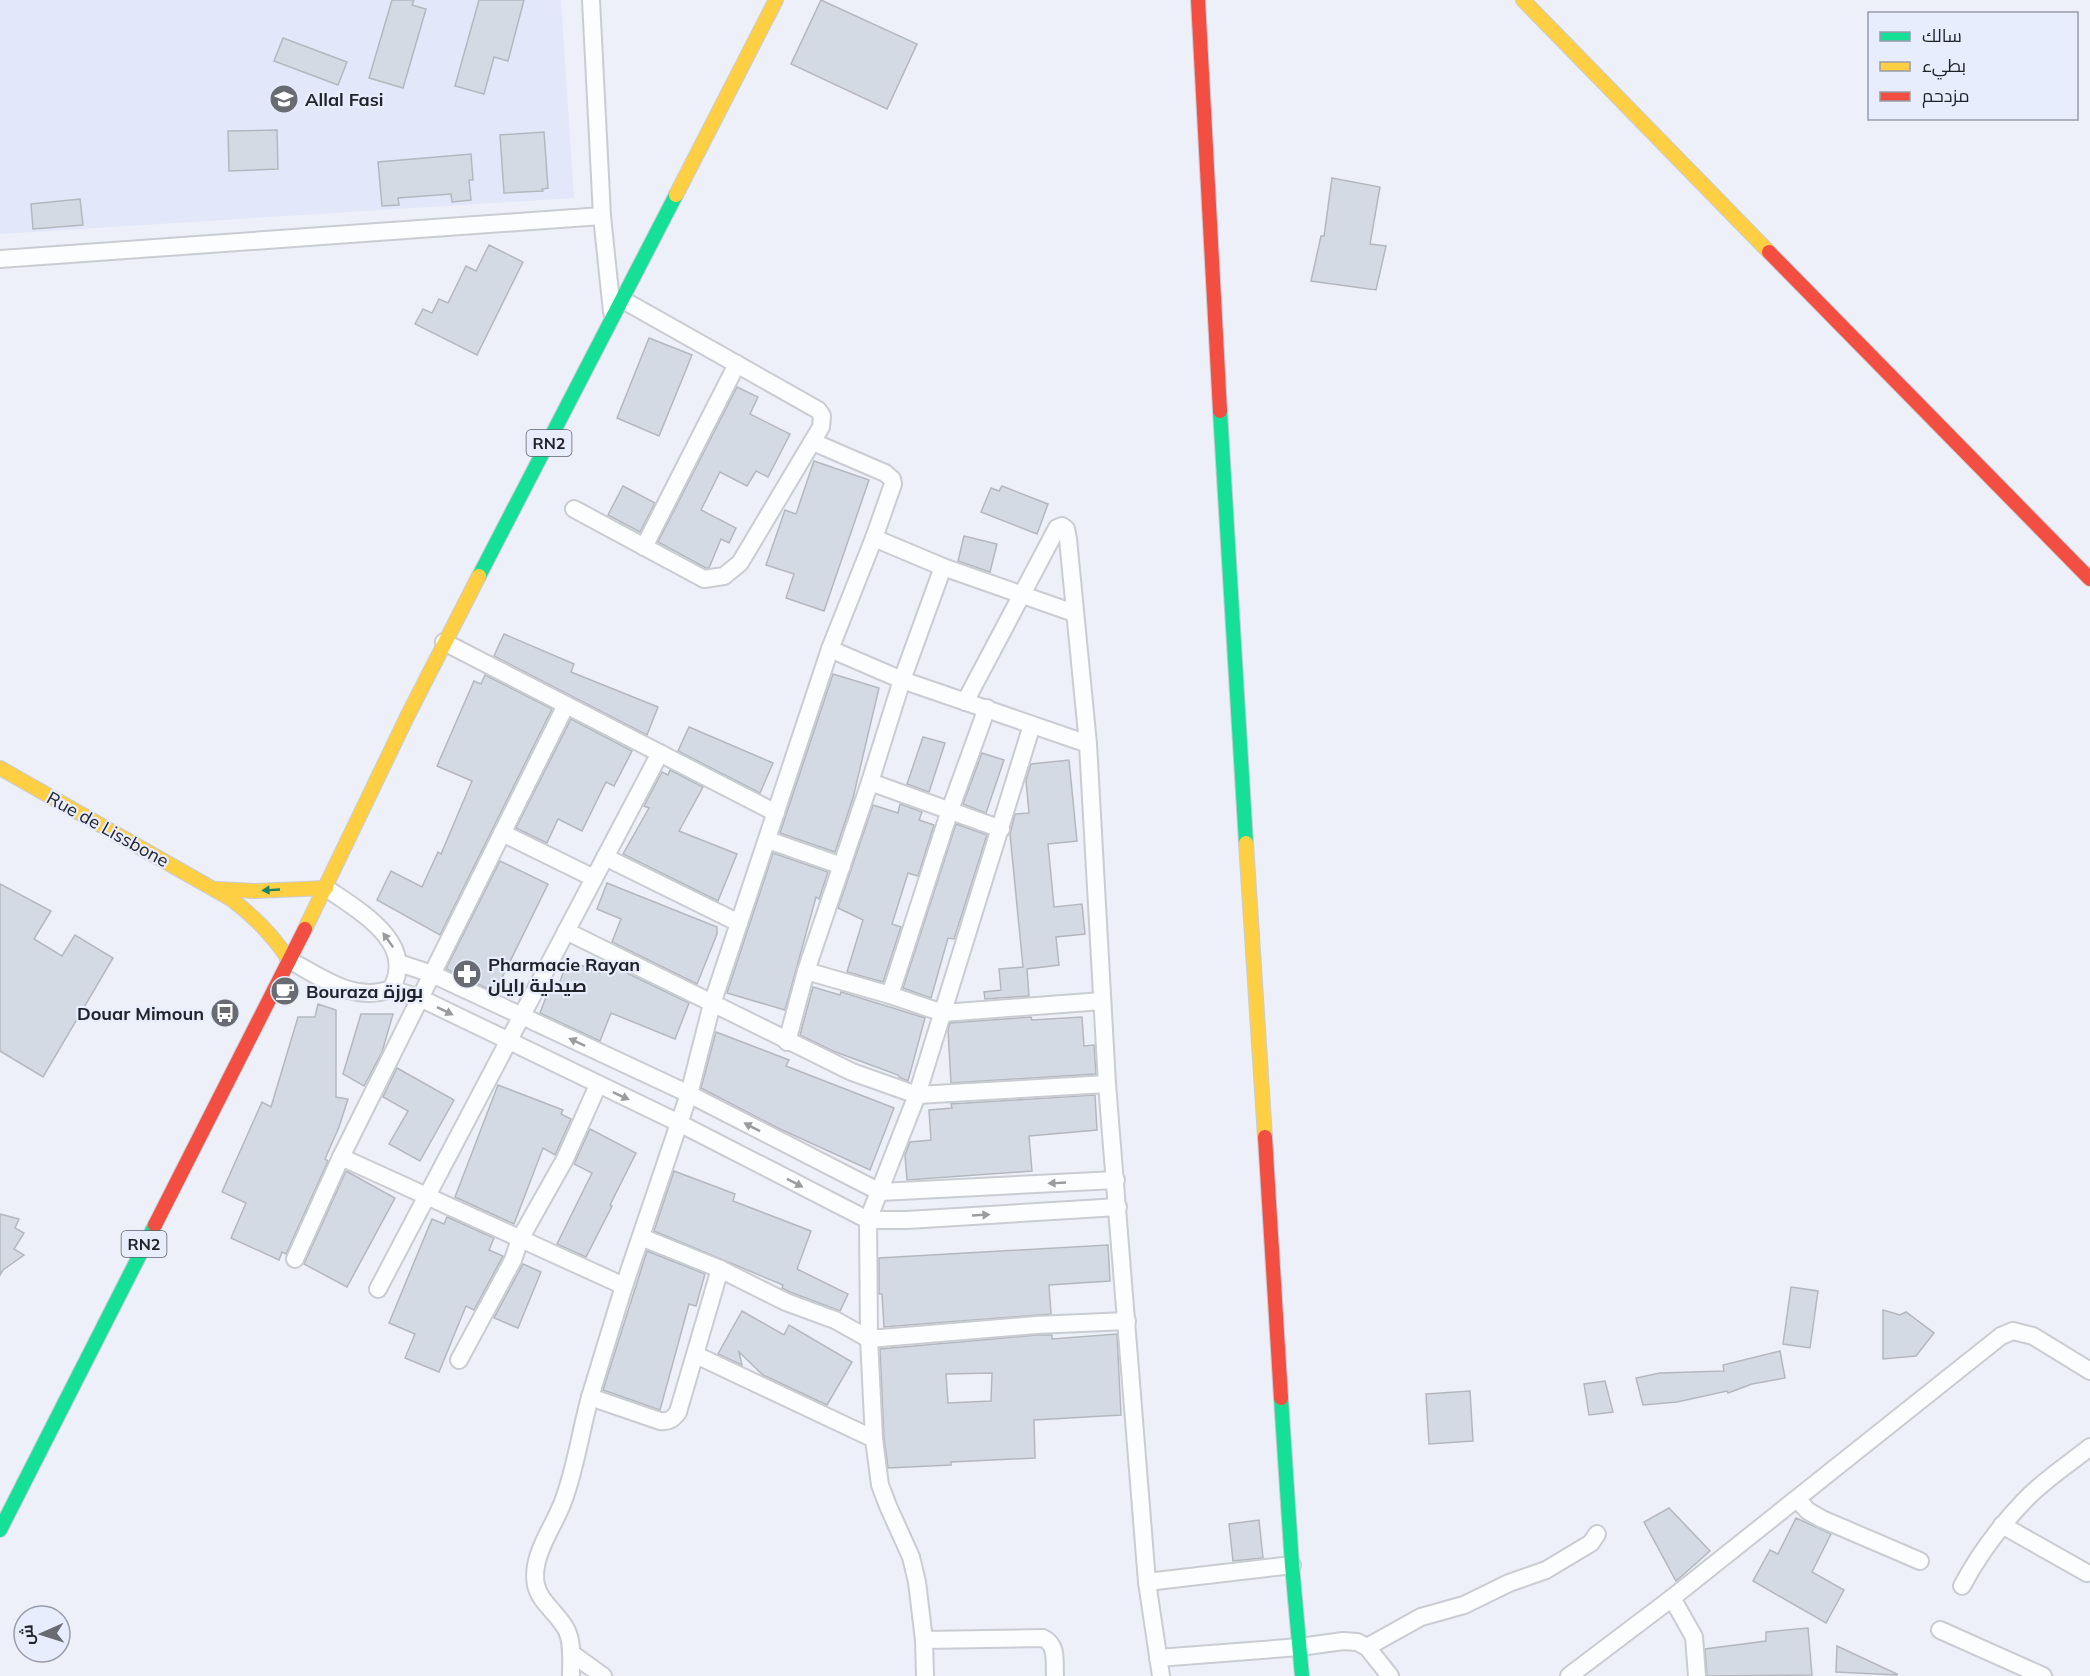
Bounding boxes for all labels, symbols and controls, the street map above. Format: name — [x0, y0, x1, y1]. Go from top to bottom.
legend — [1868, 12, 2078, 120]
text: سالك — [1922, 24, 1962, 47]
text: بطيء — [1922, 54, 1966, 80]
school or university icon: Allal Fasi — [268, 83, 300, 115]
text: مزدحم — [1922, 84, 1970, 108]
place label: Allal Fasi — [305, 88, 384, 111]
road number: RN2 — [526, 430, 572, 456]
street label: Rue de Lissbone — [43, 786, 173, 872]
one-way arrow — [261, 885, 280, 895]
one-way arrow — [382, 933, 394, 949]
place label: Pharmacie Rayan صيدلية رايان — [488, 953, 640, 997]
pharmacy icon: Pharmacie Rayan صيدلية رايان — [451, 958, 483, 990]
cafe icon: Bouraza بورزة — [269, 975, 301, 1007]
place label: Bouraza بورزة — [306, 980, 423, 1003]
bus stop icon: Douar Mimoun — [209, 997, 241, 1029]
place label: Douar Mimoun — [77, 1002, 204, 1025]
one-way arrow — [437, 1006, 454, 1015]
one-way arrow — [568, 1037, 585, 1046]
one-way arrow — [612, 1091, 629, 1100]
one-way arrow — [744, 1122, 761, 1131]
one-way arrow — [787, 1178, 804, 1188]
one-way arrow — [1048, 1178, 1067, 1187]
one-way arrow — [972, 1211, 991, 1220]
road number: RN2 — [122, 1231, 166, 1257]
north arrow — [12, 1604, 72, 1664]
text: ش — [16, 1624, 38, 1646]

